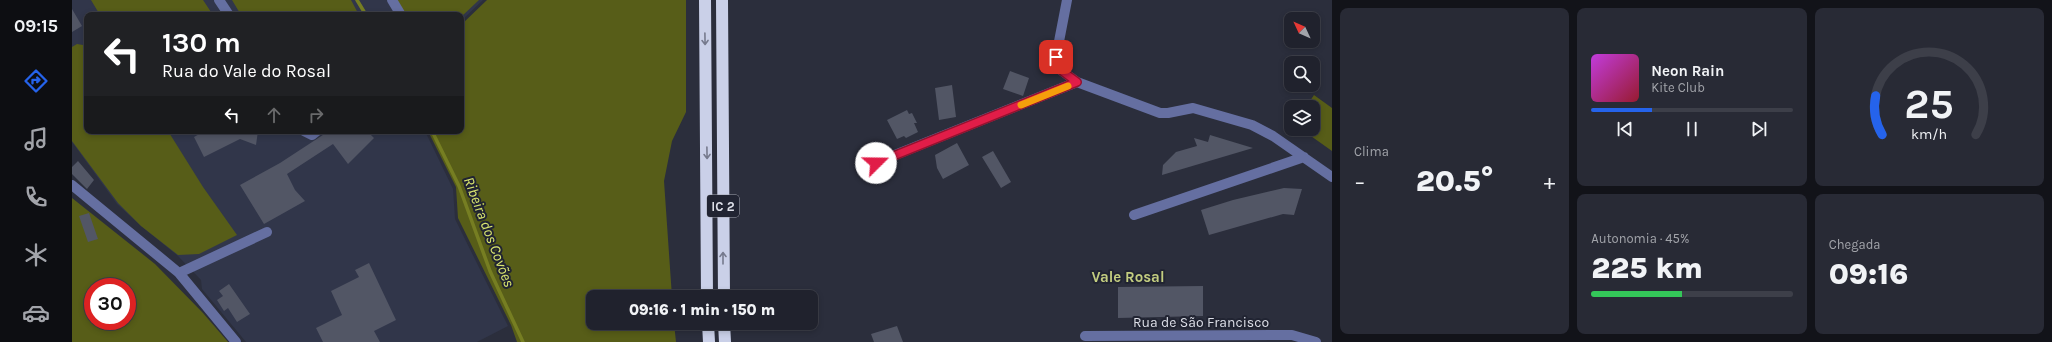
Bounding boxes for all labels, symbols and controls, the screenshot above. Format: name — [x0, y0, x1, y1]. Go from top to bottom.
north arrow — [1284, 12, 1320, 48]
map controls — [1284, 12, 1320, 136]
text: 09:15 — [14, 15, 58, 37]
text: 130 m — [162, 26, 241, 59]
icon: left — [96, 28, 148, 80]
one-way arrow — [701, 32, 709, 45]
pin — [1039, 40, 1073, 74]
icon: arrive — [1045, 46, 1067, 68]
button: search — [1284, 56, 1320, 92]
text: Rua do Vale do Rosal — [162, 60, 331, 82]
text: Neon Rain — [1651, 62, 1724, 80]
icon: directions — [22, 67, 50, 95]
text: Kite Club — [1651, 80, 1705, 95]
text: 25 — [1905, 80, 1954, 128]
button: layers — [1284, 100, 1320, 136]
icon: left — [221, 104, 243, 126]
icon: ahead — [263, 104, 285, 126]
icon: right — [305, 104, 327, 126]
icon: previous — [1614, 118, 1636, 140]
icon: pause — [1681, 118, 1703, 140]
icon: next — [1748, 118, 1770, 140]
icon: music — [22, 125, 50, 153]
text: km/h — [1911, 126, 1947, 143]
position arrow — [855, 142, 897, 184]
text: Clima — [1354, 144, 1389, 159]
one-way arrow — [703, 146, 710, 159]
text: 20.5° — [1416, 163, 1494, 199]
text: − — [1354, 169, 1366, 195]
text: + — [1544, 169, 1555, 195]
water label: Ribeira dos Covões — [460, 174, 518, 290]
icon: phone — [22, 183, 50, 211]
road number: IC 2 — [707, 195, 739, 217]
text: Autonomia · 45% — [1591, 231, 1689, 246]
text: Chegada — [1829, 237, 1881, 252]
icon: climate — [22, 241, 50, 269]
text: 225 km — [1591, 250, 1703, 286]
one-way arrow — [719, 252, 727, 265]
text: 09:16 — [1829, 256, 1908, 292]
district label: Vale Rosal — [1092, 268, 1164, 286]
speed limit sign: 30 — [84, 278, 136, 330]
icon: car — [22, 299, 50, 327]
text: 09:16 · 1 min · 150 m — [629, 301, 775, 319]
street label: Rua de São Francisco — [1133, 314, 1269, 331]

